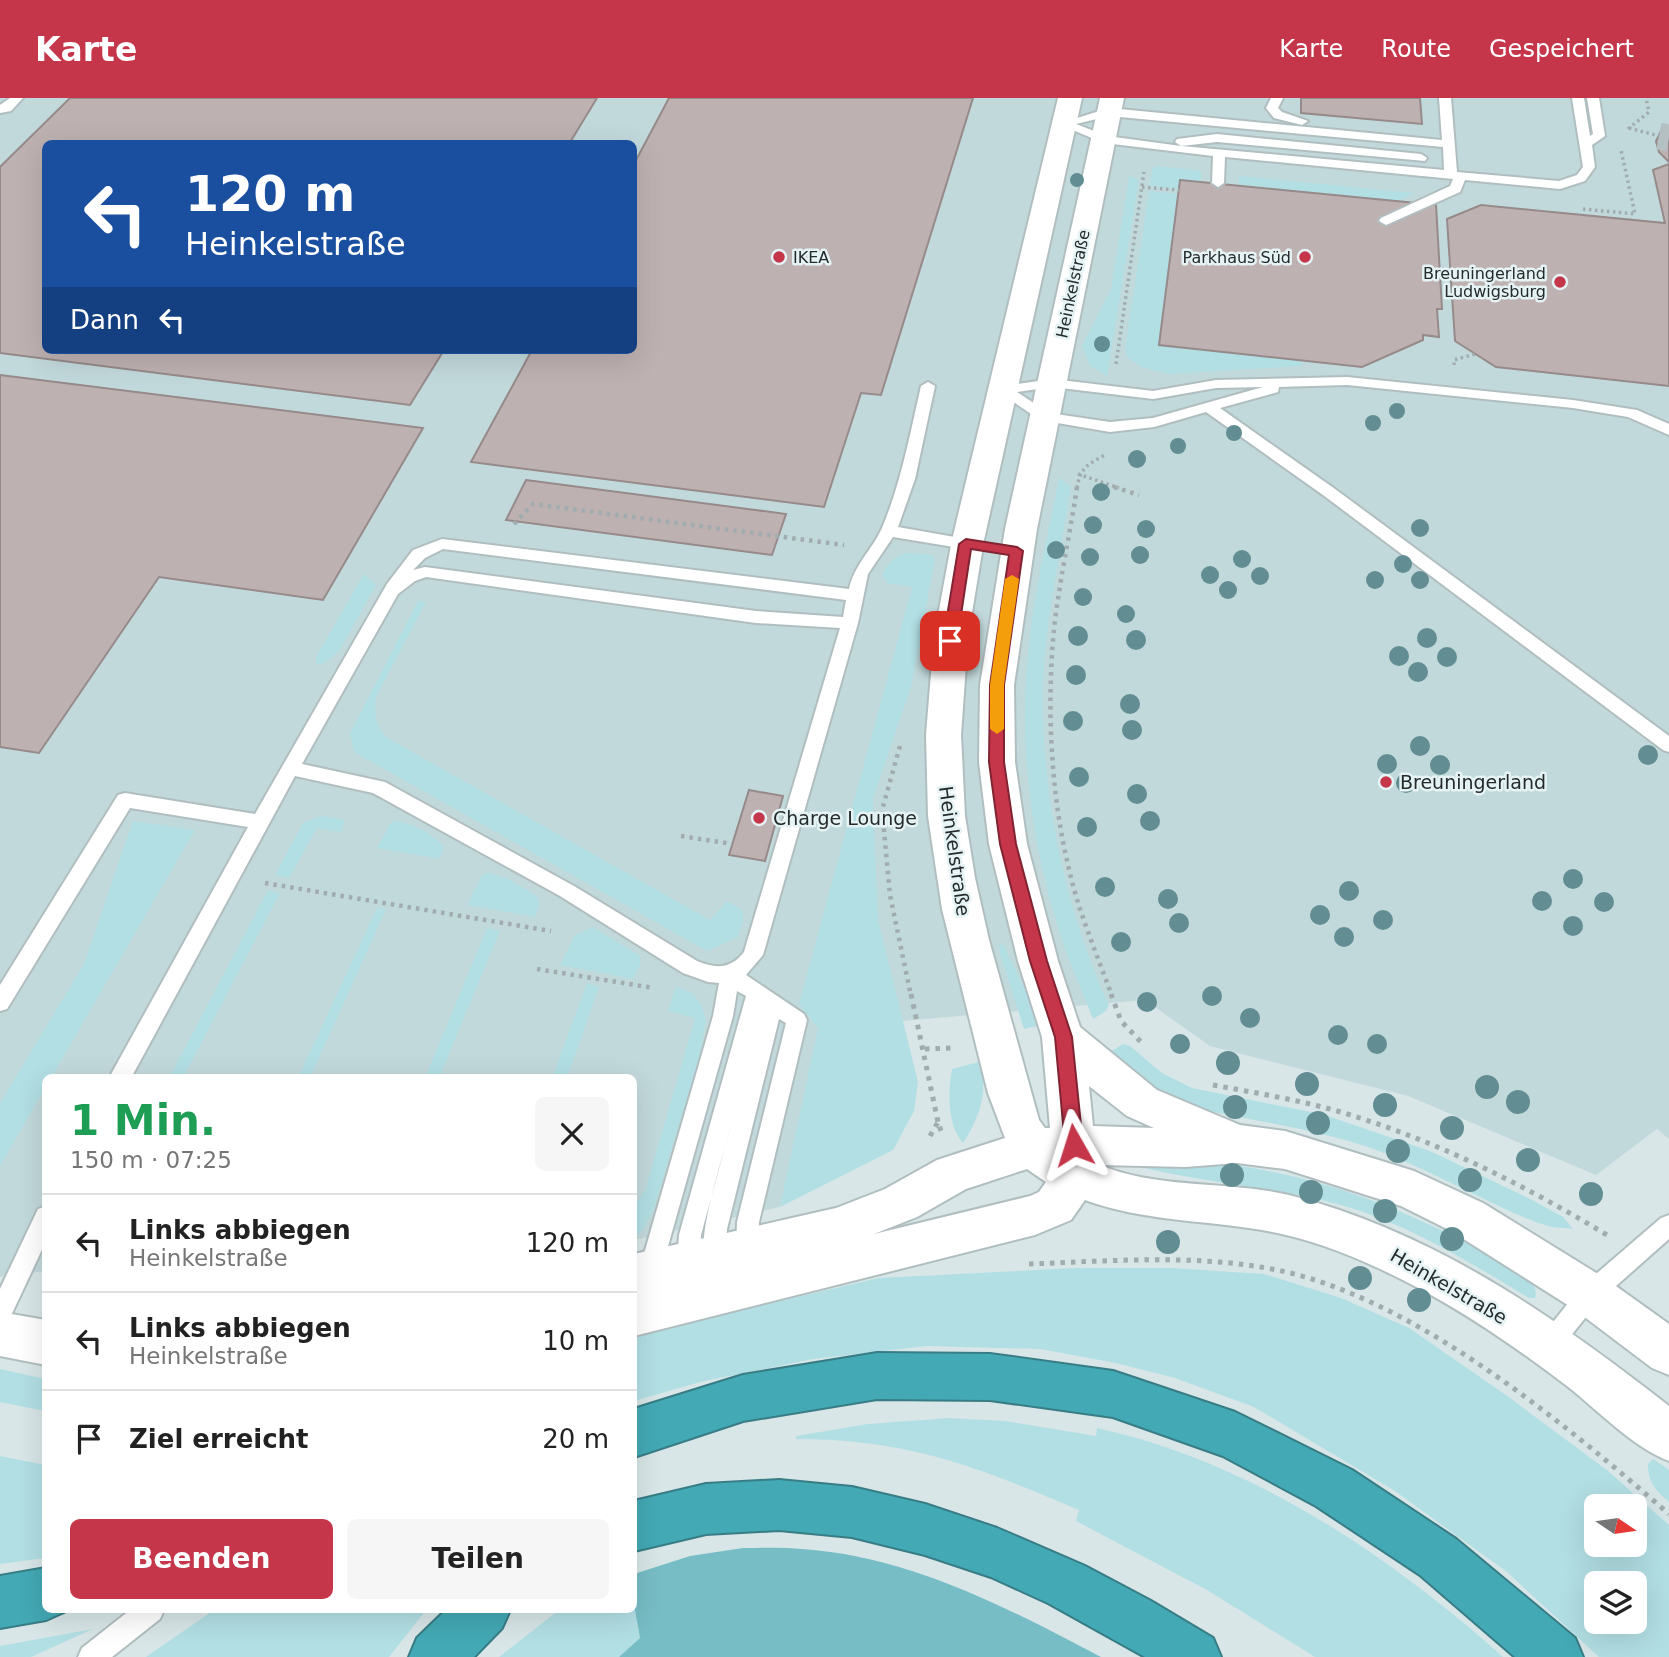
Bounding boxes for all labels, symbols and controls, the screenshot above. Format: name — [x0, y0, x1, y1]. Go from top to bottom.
text: Karte — [35, 30, 137, 69]
text: Karte — [1279, 35, 1343, 63]
text: Route — [1381, 35, 1451, 63]
text: Gespeichert — [1489, 35, 1634, 63]
text: 120 m — [185, 166, 355, 223]
icon: left — [70, 168, 161, 259]
text: Heinkelstraße — [185, 225, 406, 263]
street label: Heinkelstraße — [1052, 228, 1094, 340]
place label: IKEA — [793, 248, 829, 267]
place label: Parkhaus Süd — [1182, 248, 1291, 267]
marker: IKEA — [771, 249, 787, 265]
marker: Parkhaus Süd — [1297, 249, 1313, 265]
place label: Breuningerland Ludwigsburg — [1423, 264, 1546, 301]
marker: Breuningerland Ludwigsburg — [1552, 274, 1568, 290]
icon: left — [153, 301, 191, 339]
text: Dann — [70, 305, 139, 335]
pin — [920, 611, 980, 671]
icon: arrive — [931, 622, 969, 660]
place label: Breuningerland — [1400, 771, 1546, 793]
marker: Breuningerland — [1378, 774, 1394, 790]
street label: Heinkelstraße — [935, 785, 975, 917]
place label: Charge Lounge — [773, 807, 917, 829]
marker: Charge Lounge — [751, 810, 767, 826]
text: 1 Min. — [70, 1096, 216, 1145]
button: close — [535, 1097, 609, 1171]
position arrow — [1037, 1108, 1111, 1182]
text: 150 m · 07:25 — [70, 1147, 232, 1173]
text: Links abbiegen — [129, 1215, 351, 1245]
icon: left — [70, 1224, 108, 1262]
text: 120 m — [526, 1228, 609, 1258]
street label: Heinkelstraße — [1387, 1244, 1511, 1328]
text: Heinkelstraße — [129, 1245, 288, 1271]
text: Links abbiegen — [129, 1313, 351, 1343]
icon: left — [70, 1322, 108, 1360]
text: 10 m — [542, 1326, 609, 1356]
text: Heinkelstraße — [129, 1343, 288, 1369]
icon: arrive — [70, 1420, 108, 1458]
text: Ziel erreicht — [129, 1424, 309, 1454]
text: 20 m — [542, 1424, 609, 1454]
north arrow — [1584, 1494, 1647, 1558]
map controls — [1584, 1494, 1647, 1634]
button: Beenden — [70, 1519, 333, 1599]
button: Teilen — [347, 1519, 609, 1599]
button: layers — [1584, 1571, 1647, 1634]

